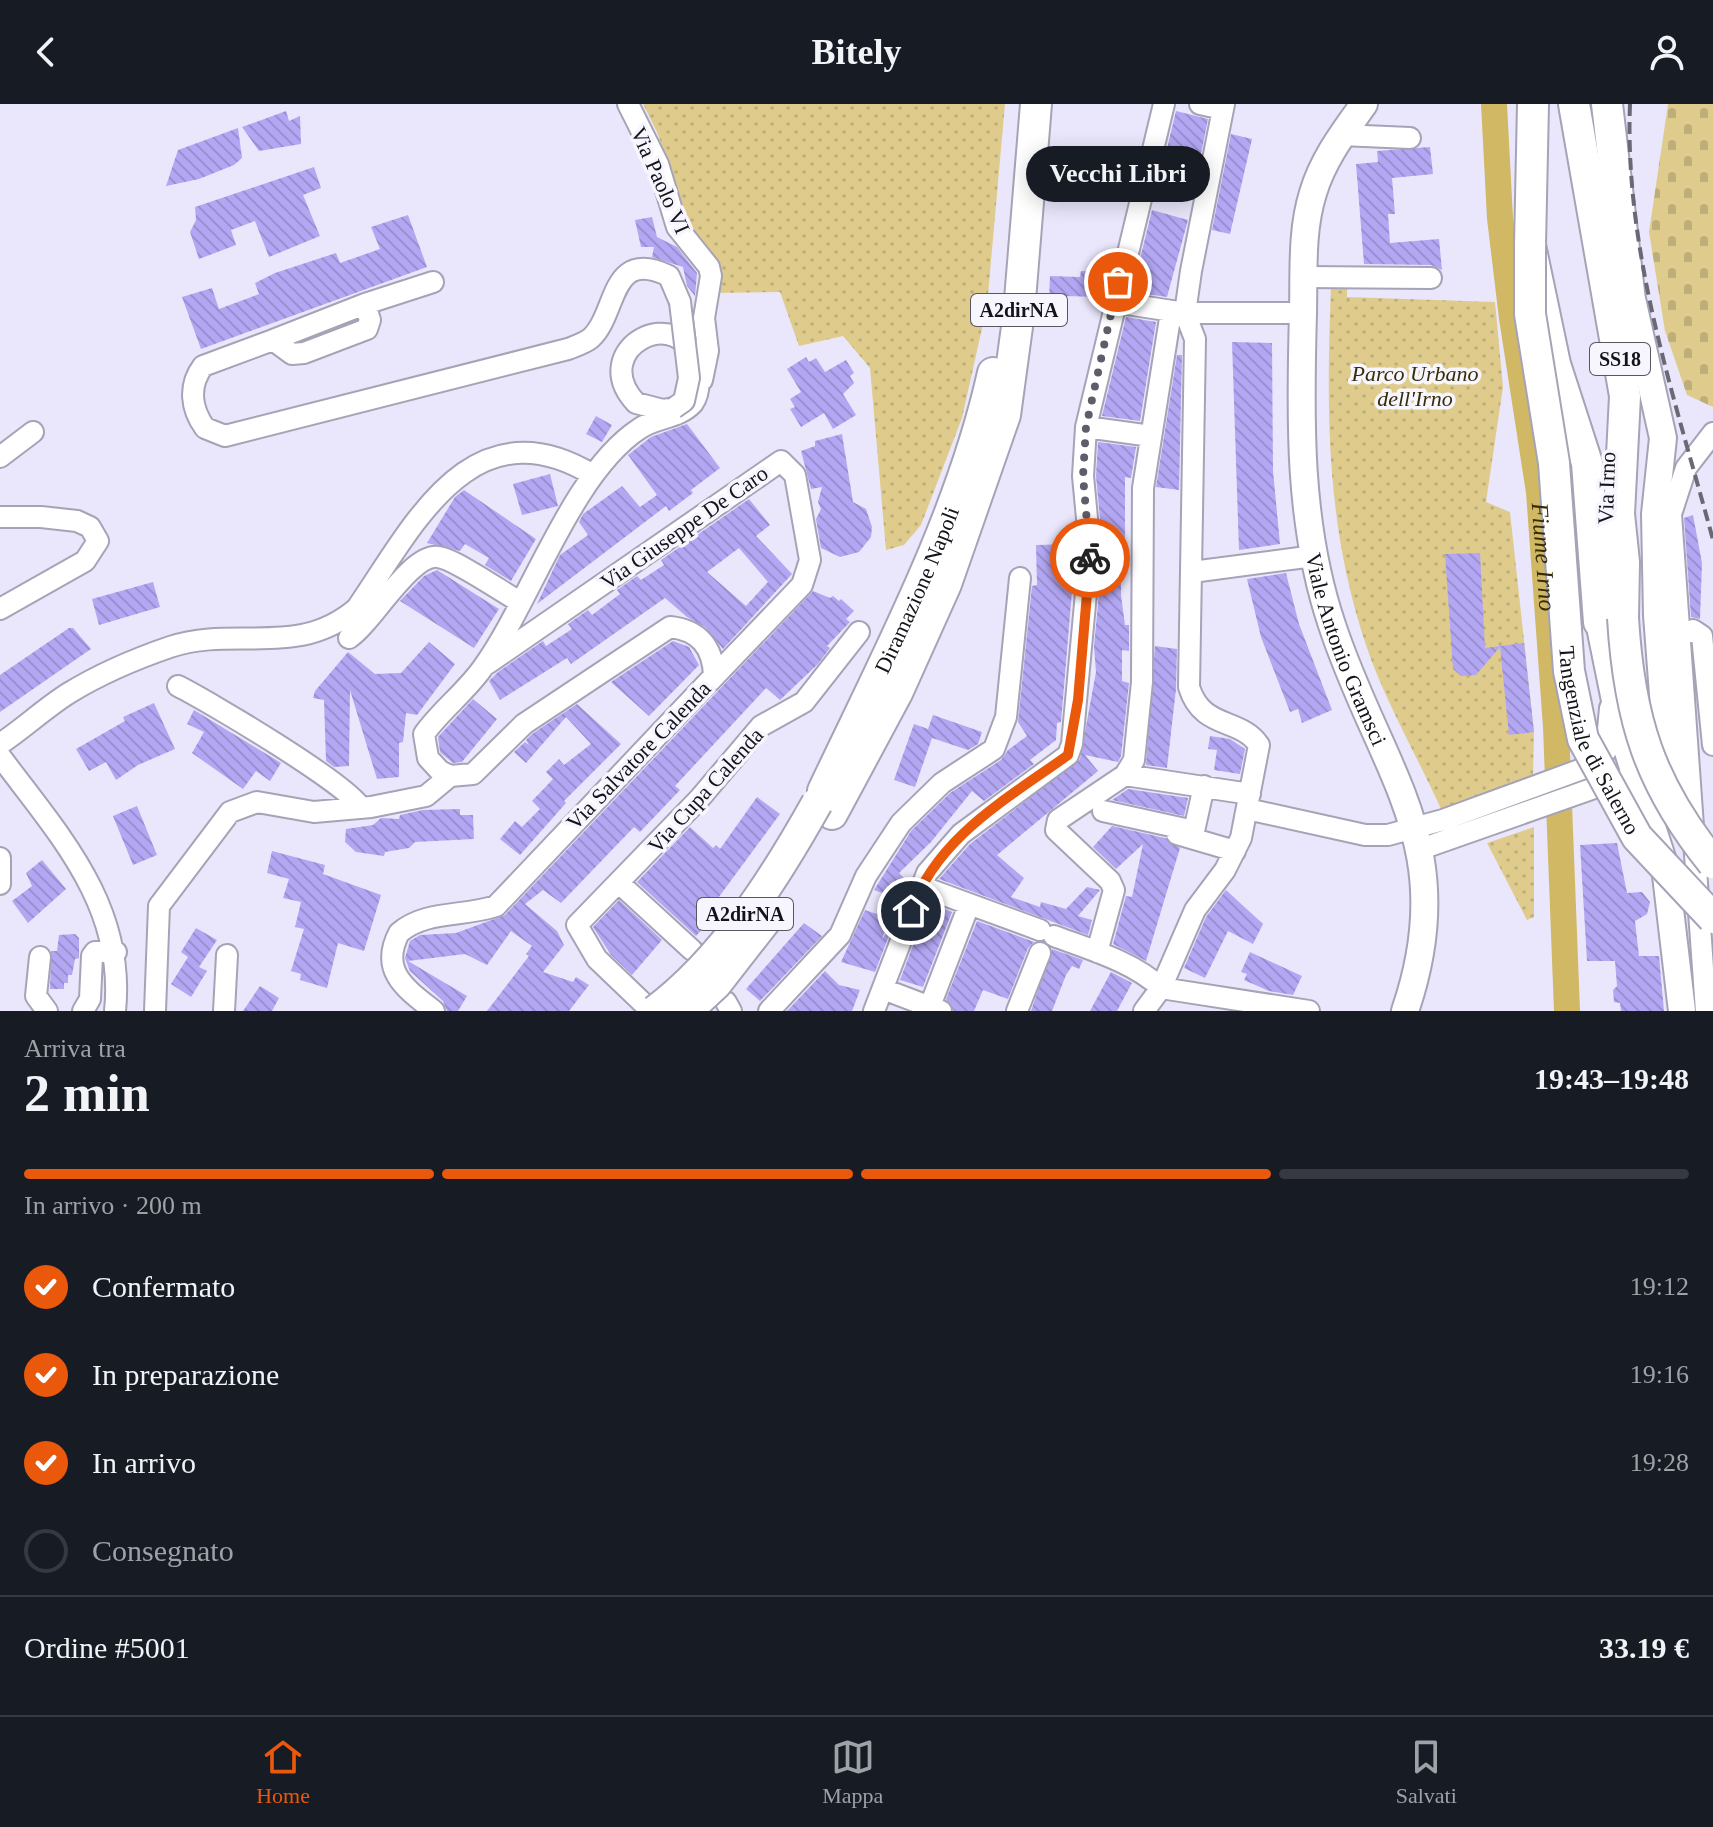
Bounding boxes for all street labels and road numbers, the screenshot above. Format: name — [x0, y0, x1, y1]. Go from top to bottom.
street label: Via Paolo VI — [626, 123, 695, 238]
road number: A2dirNA — [971, 294, 1067, 326]
road number: SS18 — [1590, 343, 1650, 375]
street label: Via Irno — [1593, 451, 1620, 525]
street label: Via Giuseppe De Caro — [596, 460, 773, 595]
street label: Diramazione Napoli — [869, 503, 964, 677]
street label: Viale Antonio Gramsci — [1301, 551, 1392, 749]
street label: Tangenziale di Salerno — [1554, 645, 1645, 839]
street label: Via Salvatore Calenda — [561, 676, 716, 835]
street label: Via Cupa Calenda — [643, 722, 768, 858]
road number: A2dirNA — [697, 898, 793, 930]

